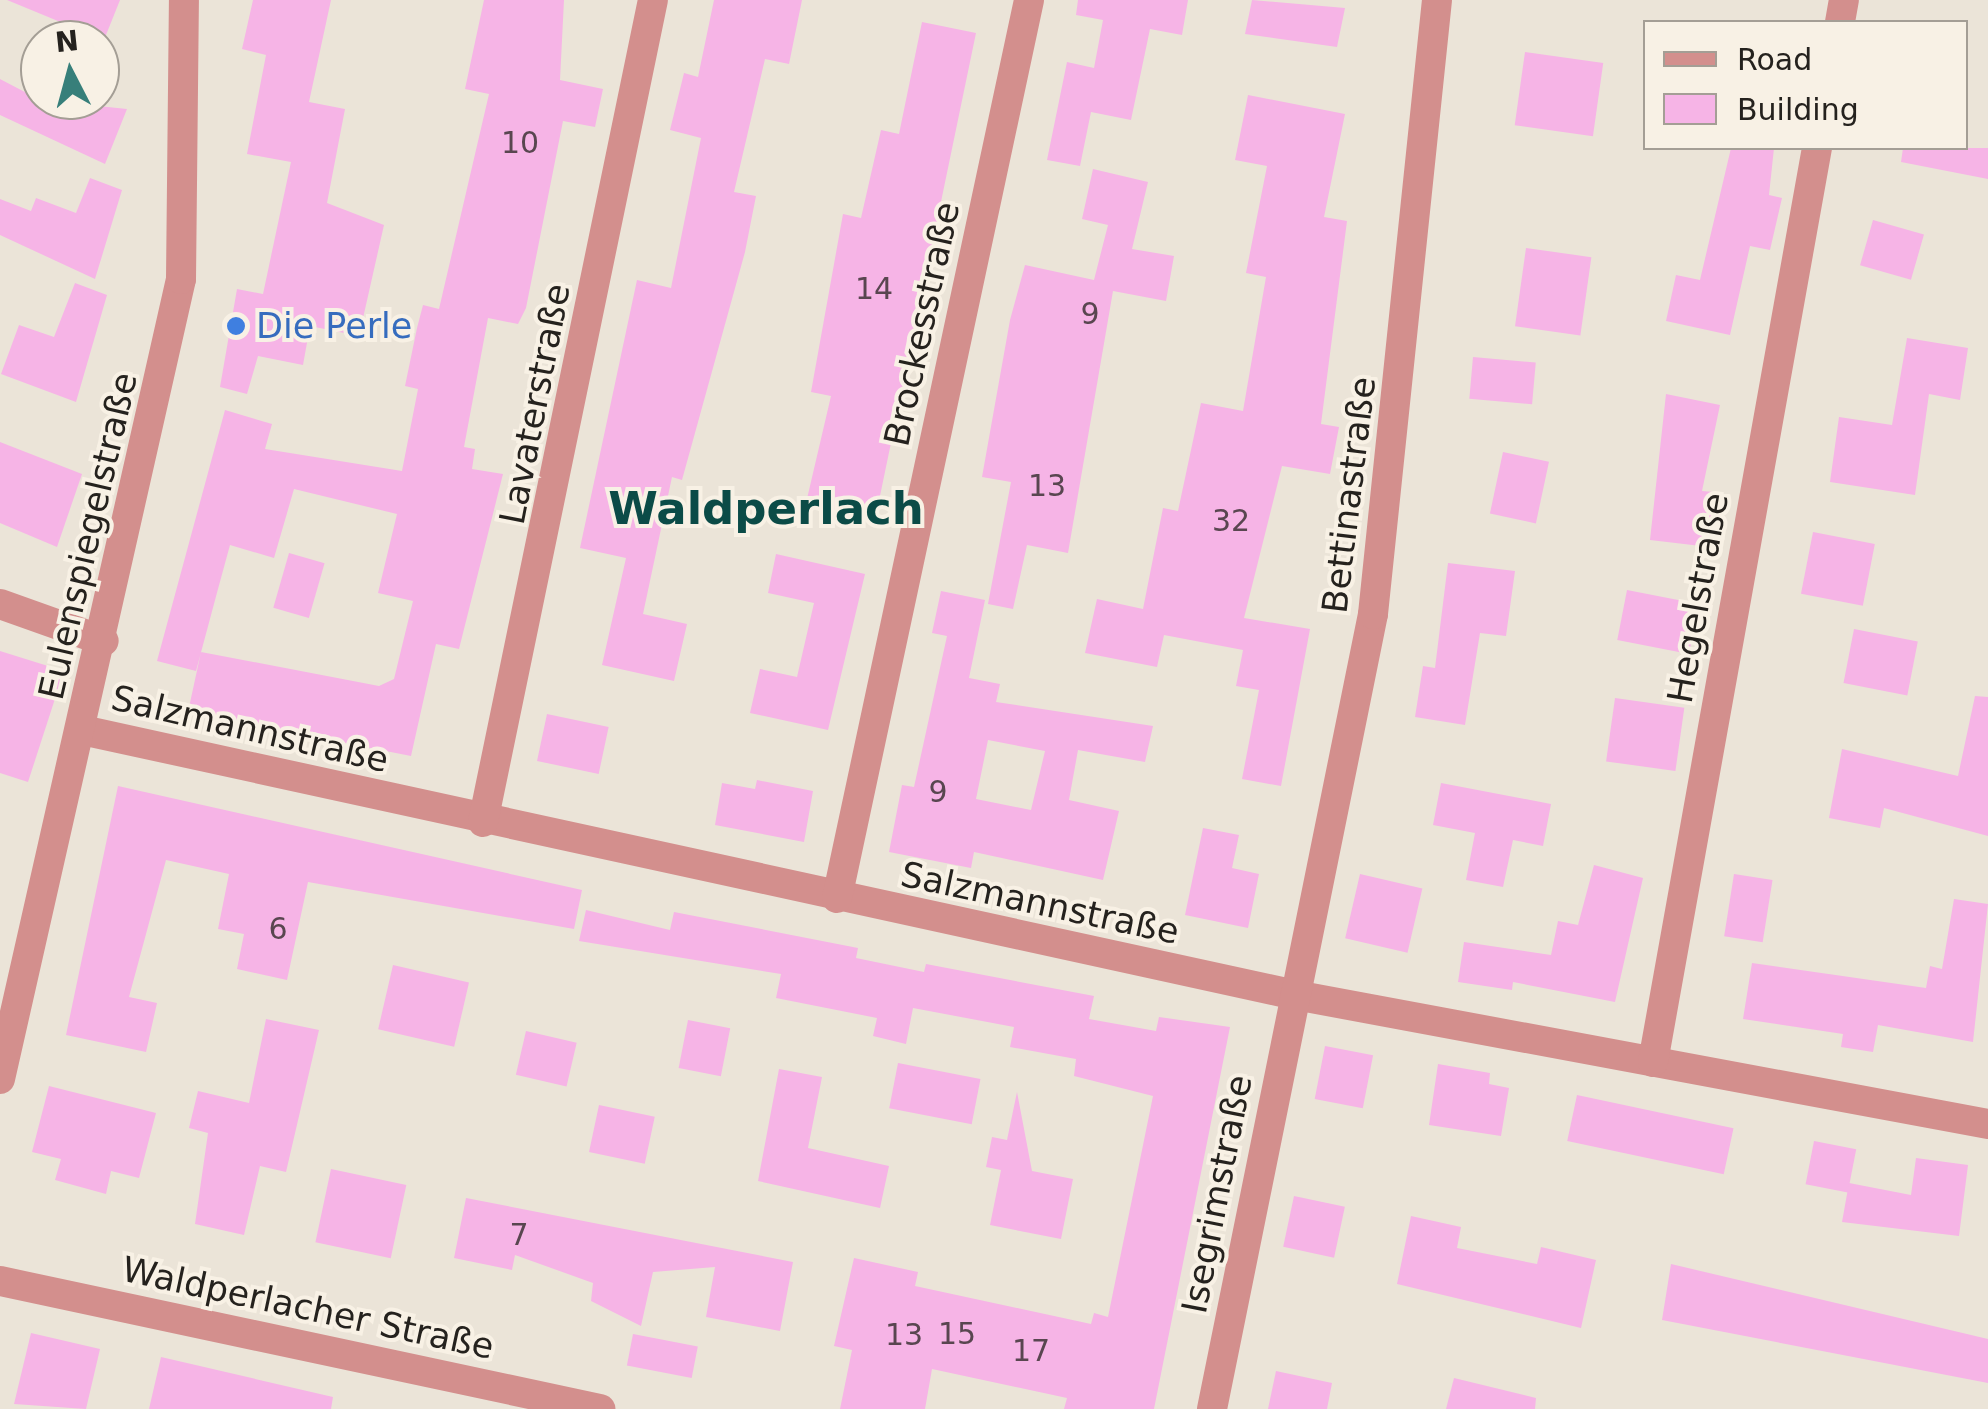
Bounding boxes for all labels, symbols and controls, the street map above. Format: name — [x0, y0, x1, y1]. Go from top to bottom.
north arrow — [20, 20, 120, 120]
legend — [1643, 20, 1968, 150]
text: N — [54, 24, 80, 59]
text: Road — [1737, 42, 1812, 77]
text: Building — [1737, 92, 1859, 127]
house number: 10 — [501, 125, 539, 161]
street label: Brockesstraße — [876, 198, 968, 450]
house number: 14 — [855, 271, 893, 307]
street label: Lavaterstraße — [491, 280, 579, 528]
house number: 9 — [1080, 296, 1100, 332]
place label: Die Perle — [256, 305, 412, 347]
marker: Die Perle — [225, 315, 247, 337]
street label: Eulenspiegelstraße — [30, 368, 146, 704]
street label: Bettinastraße — [1314, 374, 1384, 616]
house number: 13 — [1028, 468, 1066, 504]
district label: Waldperlach — [608, 482, 924, 536]
street label: Hegelstraße — [1659, 490, 1737, 706]
house number: 32 — [1212, 503, 1250, 539]
street label: Salzmannstraße — [107, 677, 393, 781]
house number: 9 — [928, 774, 948, 810]
street label: Salzmannstraße — [897, 853, 1183, 953]
house number: 6 — [268, 911, 288, 947]
street label: Isegrimstraße — [1173, 1071, 1261, 1317]
house number: 7 — [509, 1217, 529, 1253]
street label: Waldperlacher Straße — [118, 1248, 498, 1368]
house number: 15 — [938, 1316, 976, 1352]
house number: 13 — [885, 1317, 923, 1353]
house number: 17 — [1012, 1333, 1050, 1369]

